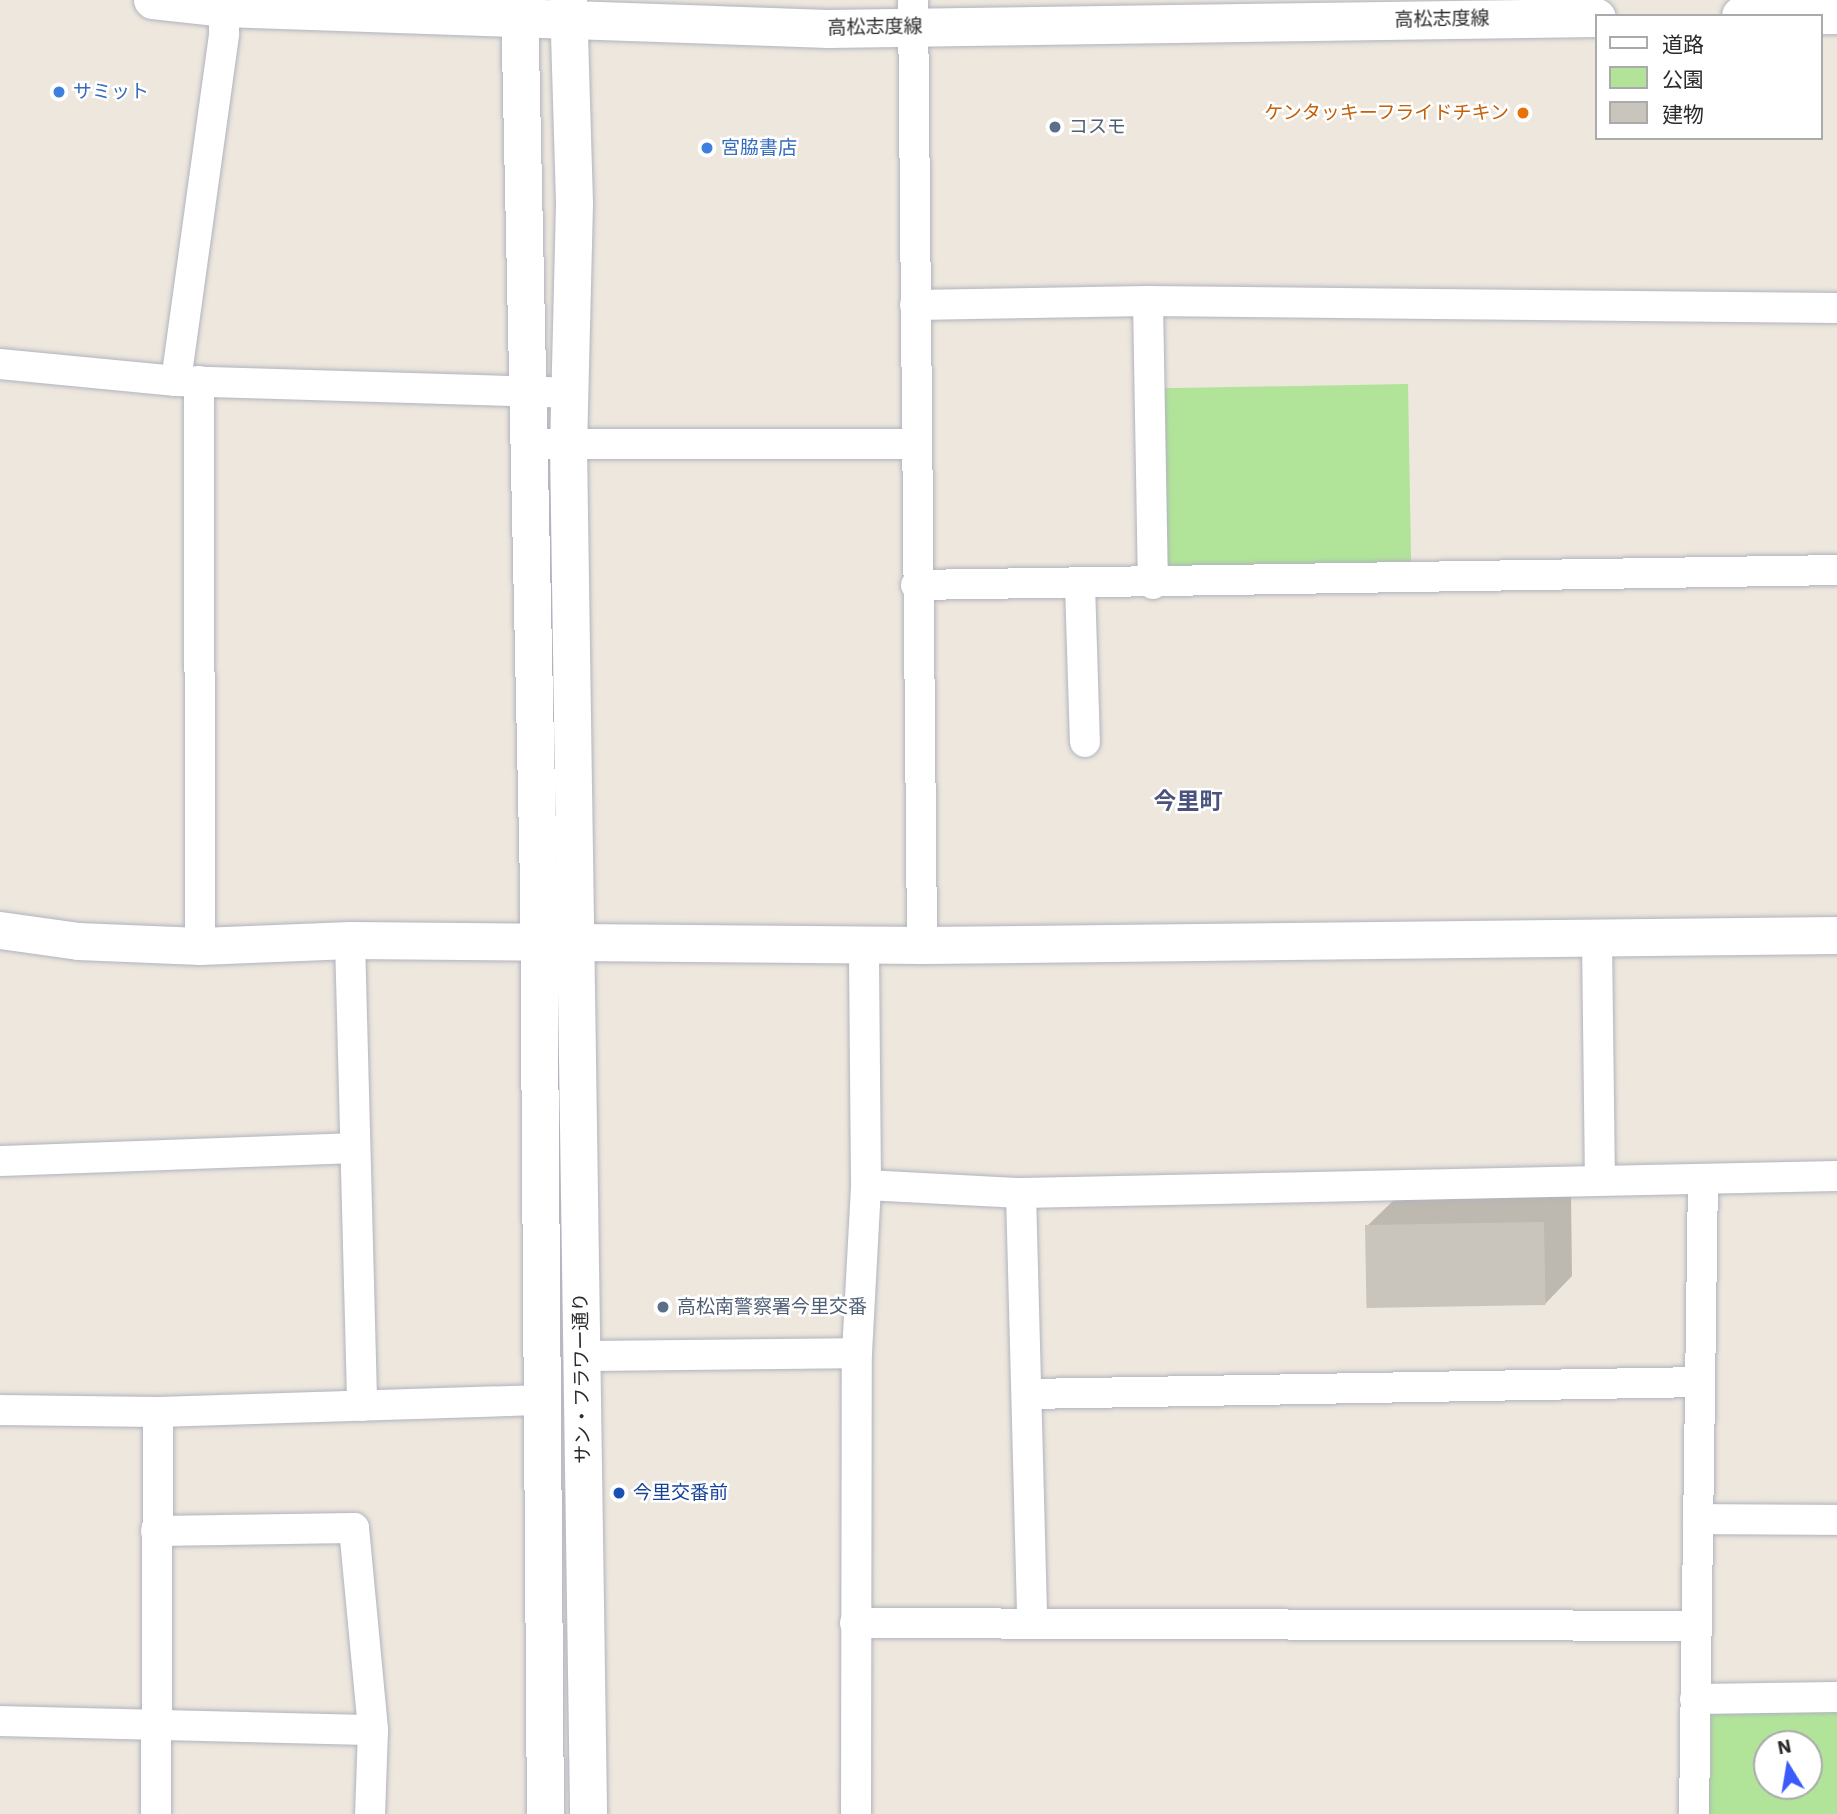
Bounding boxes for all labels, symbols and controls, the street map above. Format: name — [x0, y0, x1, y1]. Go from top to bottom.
street label: 高松志度線 — [1394, 7, 1490, 31]
legend — [1596, 14, 1823, 140]
street label: 高松志度線 — [827, 15, 923, 39]
text: 道路 — [1662, 30, 1704, 58]
text: 公園 — [1662, 65, 1704, 93]
place label: サミット — [73, 81, 149, 103]
marker: サミット — [51, 84, 67, 100]
text: 建物 — [1662, 100, 1704, 128]
place label: ケンタッキーフライドチキン — [1262, 102, 1509, 124]
marker: ケンタッキーフライドチキン — [1515, 105, 1531, 121]
place label: コスモ — [1069, 116, 1126, 138]
marker: コスモ — [1047, 119, 1063, 135]
place label: 宮脇書店 — [721, 137, 797, 159]
marker: 宮脇書店 — [699, 140, 715, 156]
district label: 今里町 — [1154, 786, 1222, 814]
street label: サン・フラワー通り — [569, 1292, 595, 1464]
place label: 高松南警察署今里交番 — [677, 1296, 867, 1318]
marker: 高松南警察署今里交番 — [655, 1299, 671, 1315]
place label: 今里交番前 — [633, 1482, 728, 1504]
marker: 今里交番前 — [611, 1485, 627, 1501]
north arrow — [1753, 1730, 1823, 1800]
text: N — [1775, 1733, 1793, 1759]

